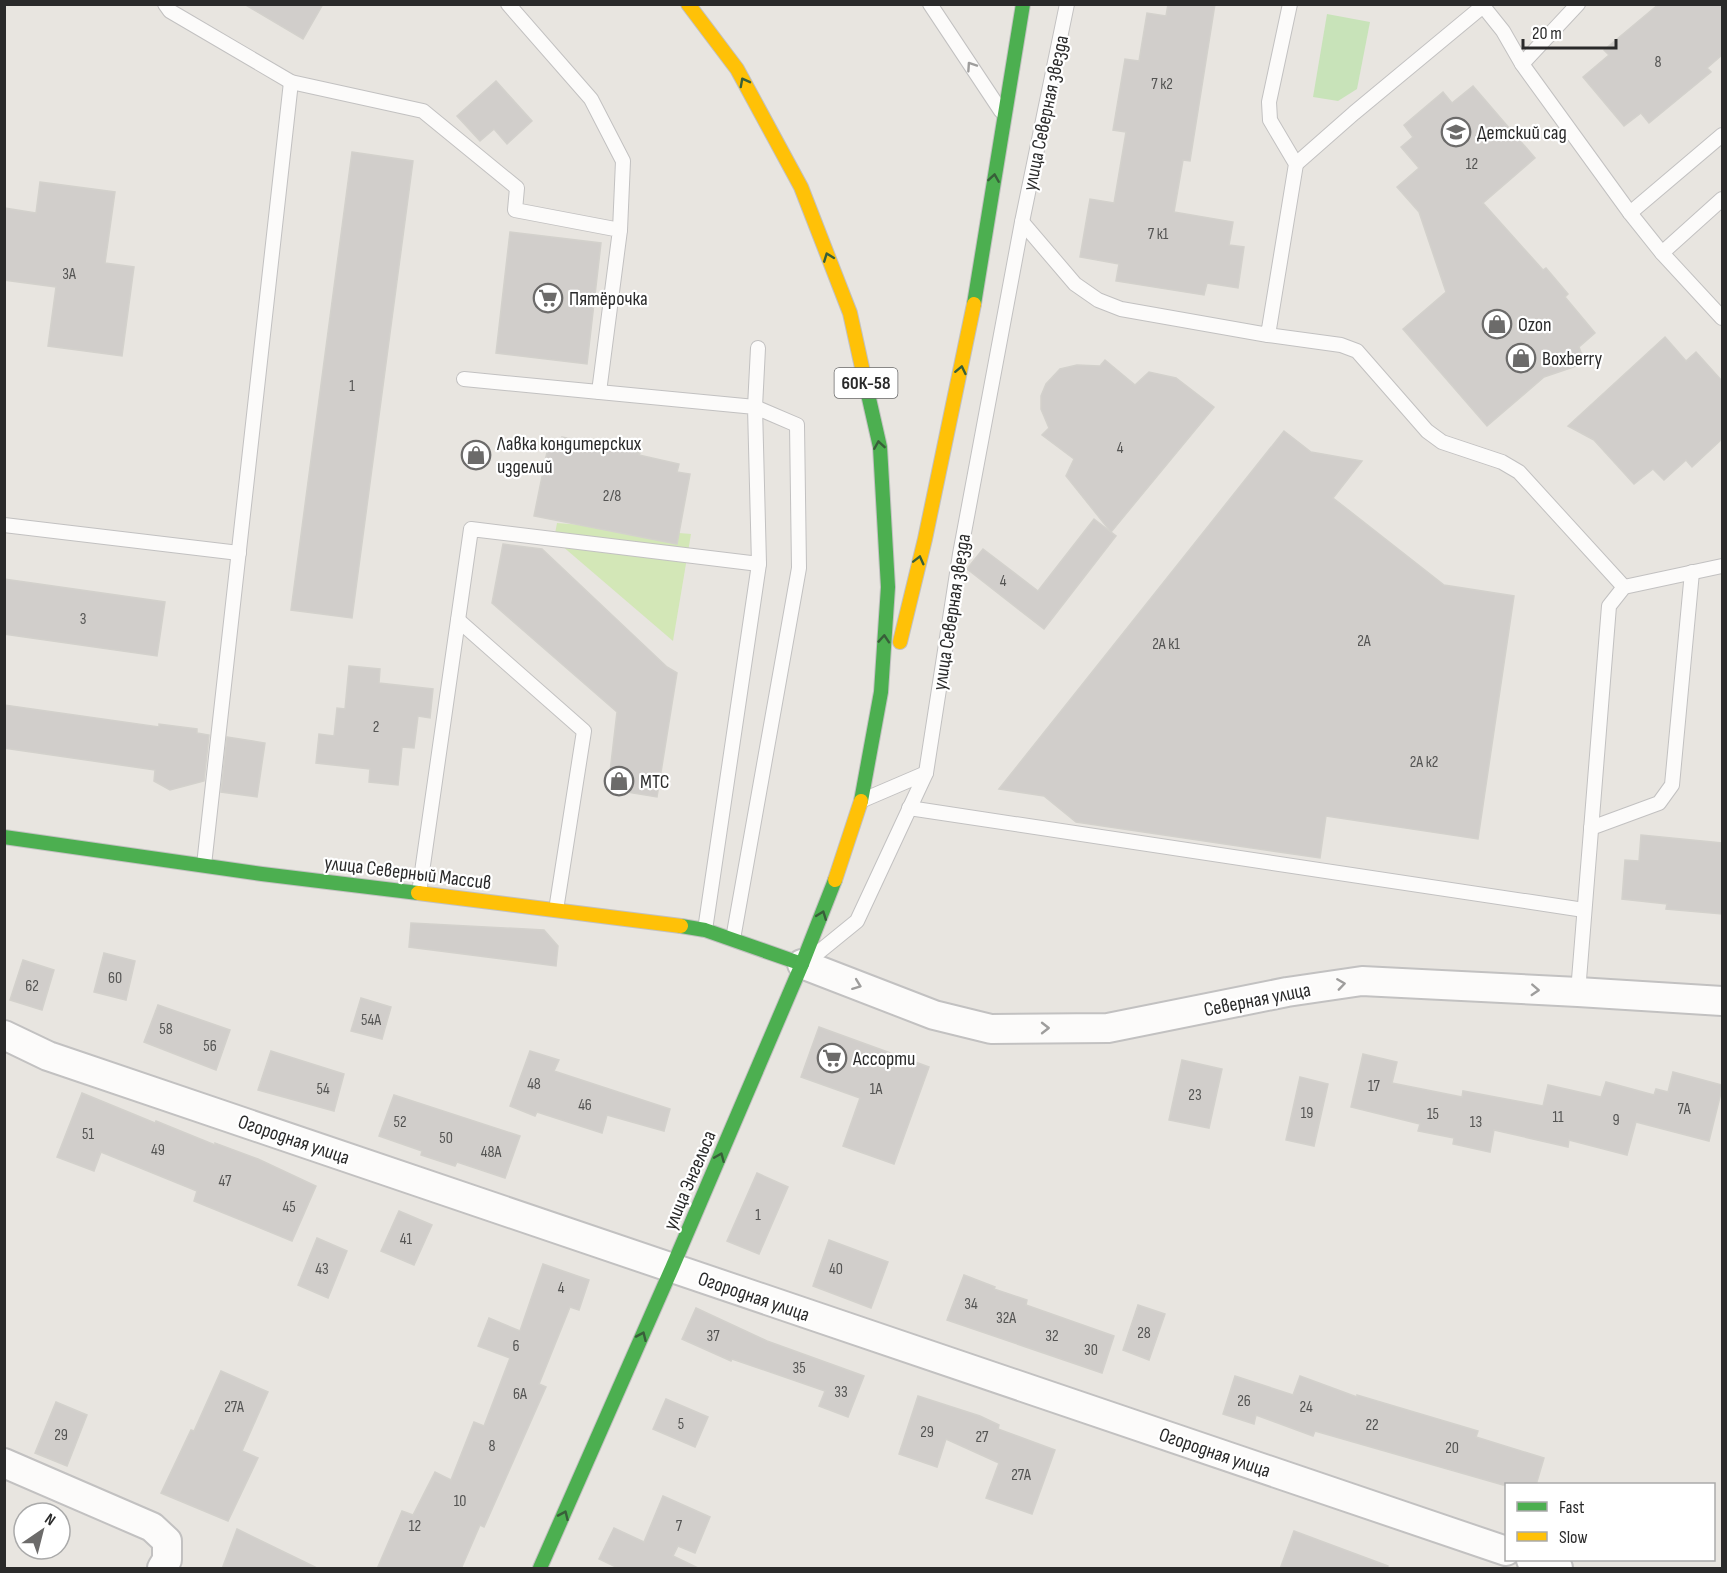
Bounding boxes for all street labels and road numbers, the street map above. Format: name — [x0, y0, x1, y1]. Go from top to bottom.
street label: улица Северная звезда — [1018, 33, 1074, 193]
road number: 60К-58 — [834, 368, 898, 398]
street label: улица Северная звезда — [928, 532, 976, 692]
street label: улица Северный Массив — [323, 851, 493, 895]
street label: Северная улица — [1202, 978, 1313, 1022]
street label: Огородная улица — [235, 1110, 353, 1170]
street label: улица Энгельса — [658, 1127, 722, 1234]
street label: Огородная улица — [695, 1267, 813, 1327]
street label: Огородная улица — [1156, 1423, 1274, 1483]

